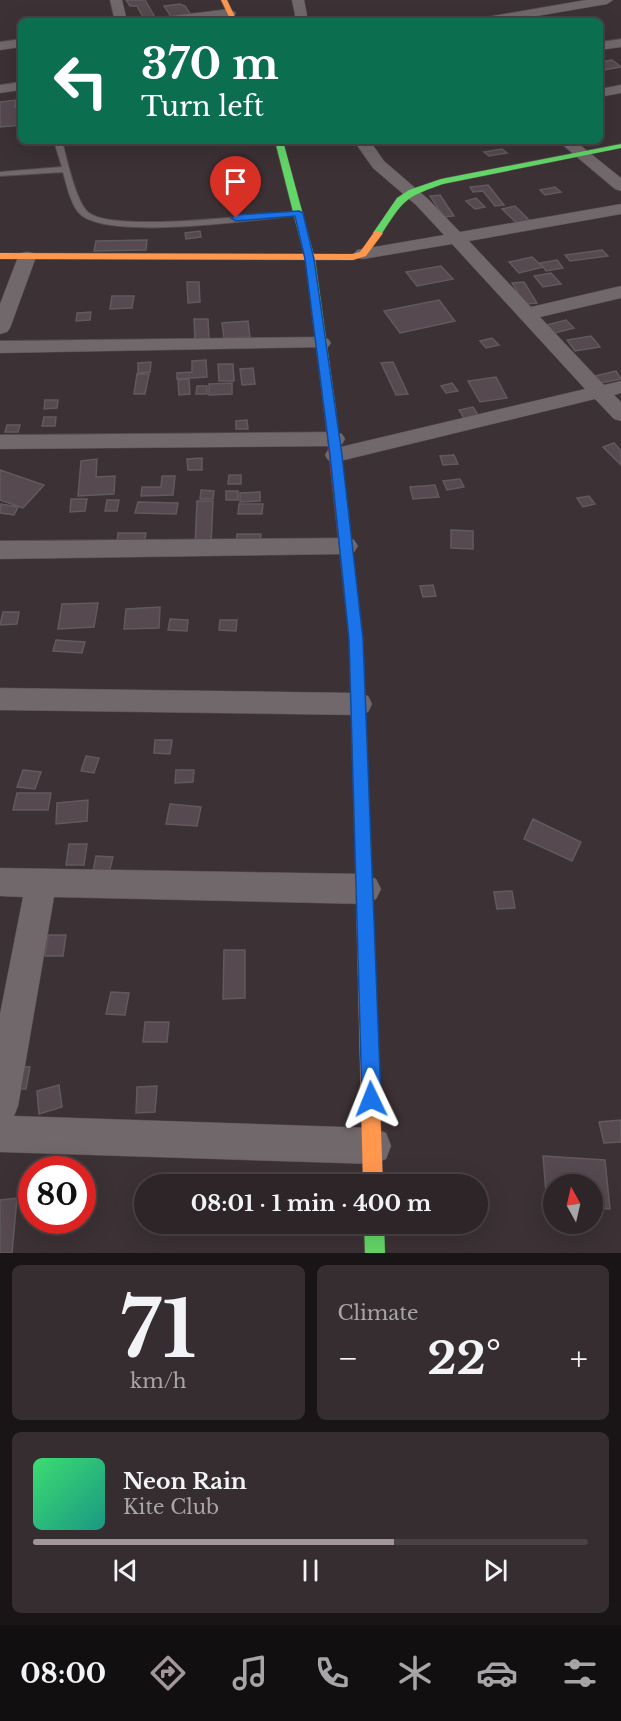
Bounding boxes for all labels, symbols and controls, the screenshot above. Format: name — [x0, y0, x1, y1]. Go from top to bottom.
text: 370 m — [141, 38, 279, 90]
icon: left — [42, 42, 120, 120]
text: Turn left — [141, 90, 264, 123]
pin — [210, 156, 261, 218]
icon: arrive — [219, 165, 252, 198]
position arrow — [339, 1067, 403, 1131]
speed limit sign: 80 — [18, 1156, 96, 1234]
north arrow — [543, 1174, 603, 1234]
map controls — [543, 1174, 603, 1234]
text: 08:01 · 1 min · 400 m — [191, 1190, 431, 1217]
text: 71 — [120, 1281, 196, 1378]
text: Climate — [338, 1301, 418, 1325]
text: 22° — [427, 1330, 501, 1386]
text: − — [338, 1338, 358, 1379]
text: + — [570, 1338, 588, 1379]
text: km/h — [130, 1369, 187, 1393]
text: Neon Rain — [123, 1468, 247, 1495]
text: Kite Club — [123, 1495, 219, 1519]
icon: previous — [109, 1554, 142, 1587]
icon: pause — [294, 1554, 327, 1587]
icon: next — [479, 1554, 512, 1587]
icon: directions — [147, 1652, 189, 1694]
icon: music — [229, 1652, 271, 1694]
icon: phone — [311, 1652, 353, 1694]
icon: climate — [394, 1652, 436, 1694]
icon: car — [476, 1652, 518, 1694]
icon: filters — [559, 1652, 601, 1694]
text: 08:00 — [20, 1657, 106, 1690]

